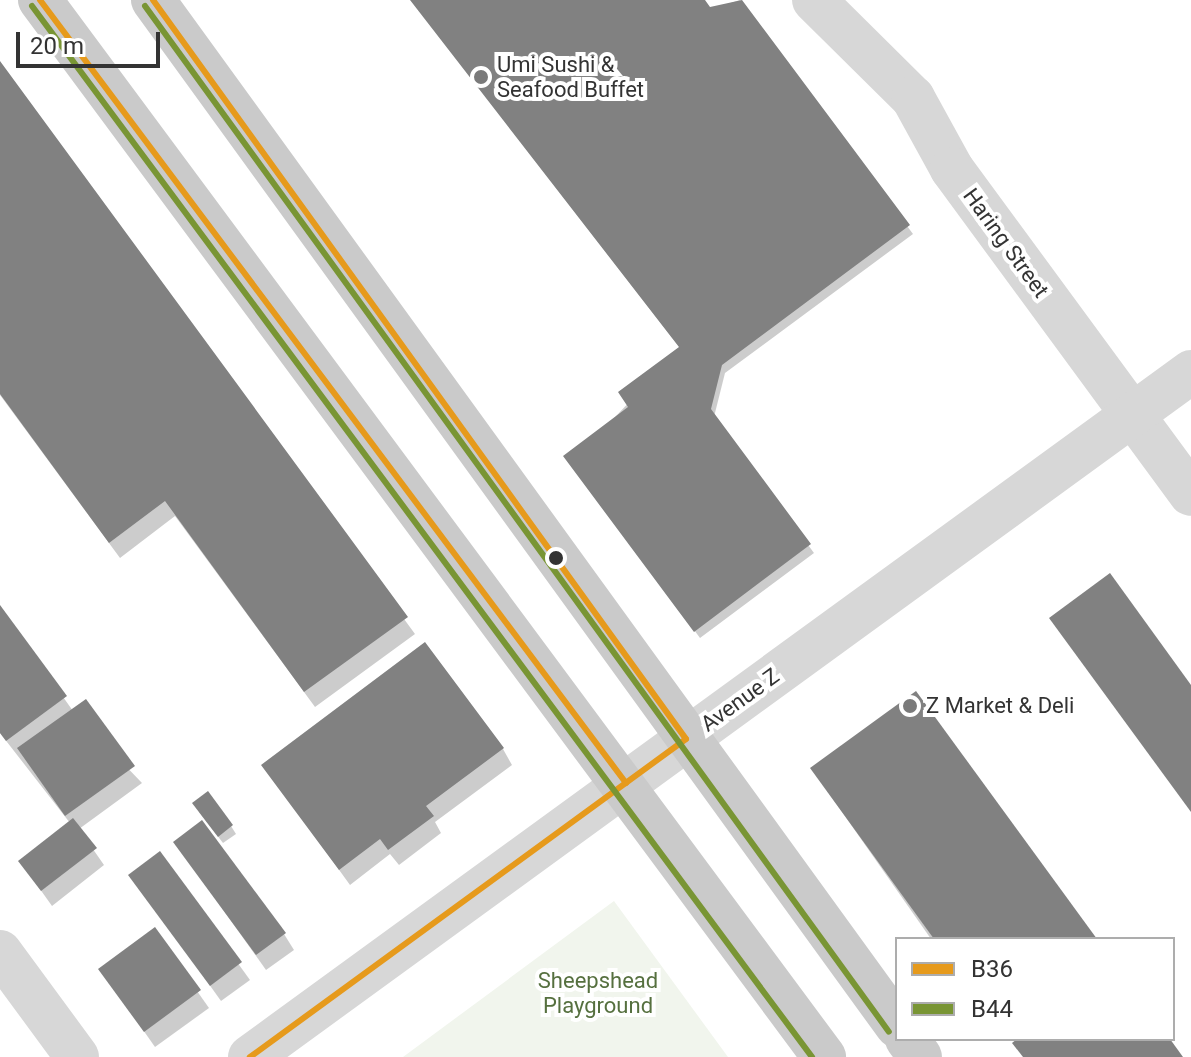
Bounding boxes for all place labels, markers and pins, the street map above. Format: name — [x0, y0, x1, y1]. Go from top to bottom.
place label: Umi Sushi & Seafood Buffet — [497, 51, 644, 102]
marker: Umi Sushi & Seafood Buffet — [472, 68, 490, 86]
unlabelled marker — [548, 550, 564, 566]
place label: Z Market & Deli — [926, 693, 1074, 719]
marker: Z Market & Deli — [901, 697, 919, 715]

